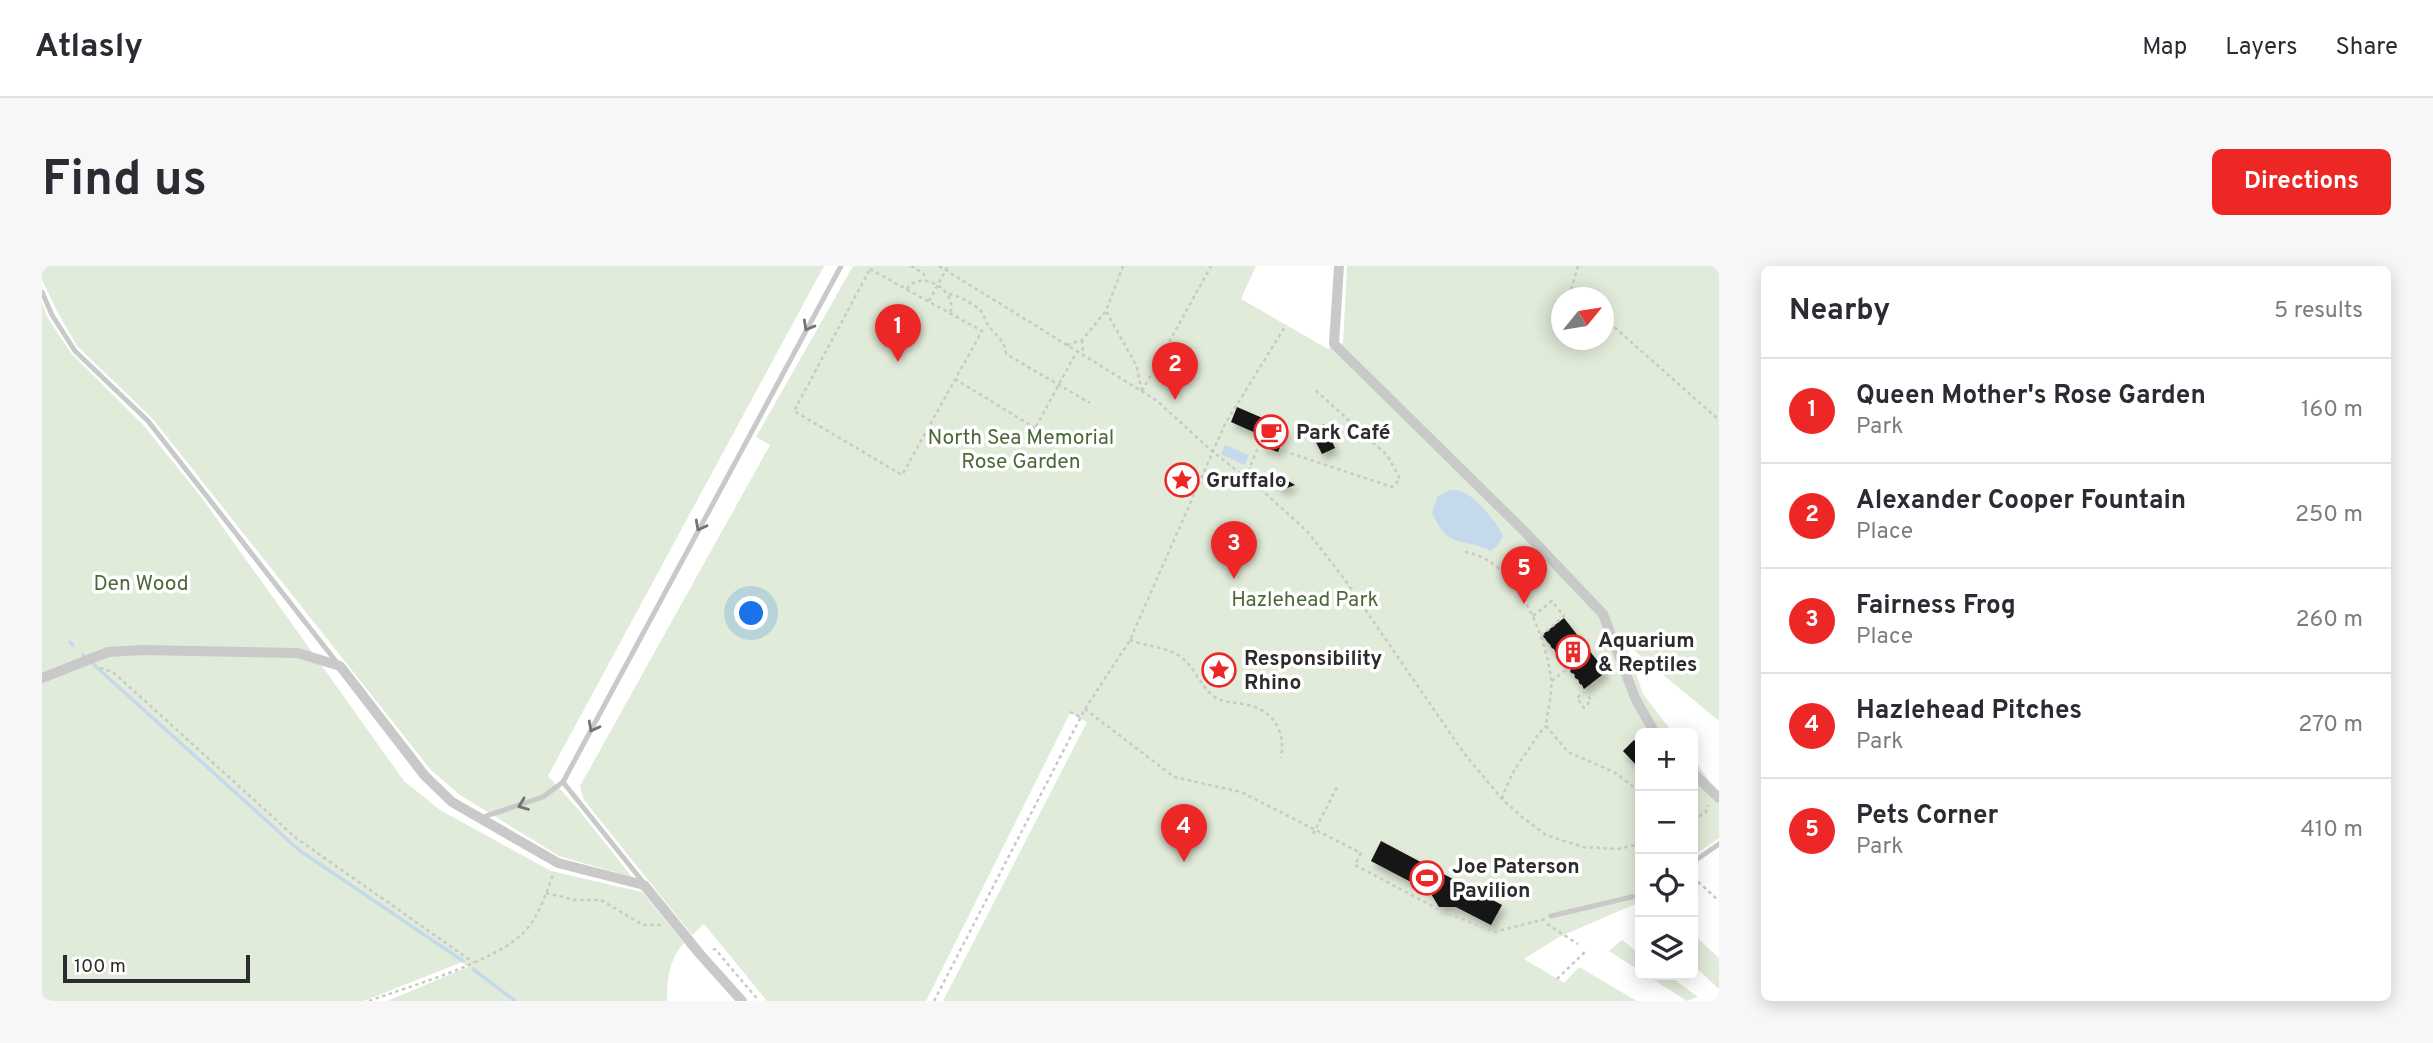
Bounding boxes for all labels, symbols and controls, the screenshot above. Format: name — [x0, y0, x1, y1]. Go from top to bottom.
text: Atlasly — [35, 27, 143, 69]
text: Map — [2142, 33, 2187, 63]
text: Layers — [2225, 33, 2297, 63]
text: Share — [2335, 33, 2398, 63]
button: Directions — [2212, 149, 2391, 215]
text: Find us — [42, 151, 207, 213]
north arrow — [1551, 287, 1614, 350]
text: Nearby — [1789, 293, 1890, 330]
text: 5 results — [2274, 297, 2363, 326]
pin: 1 — [875, 304, 921, 362]
one-way arrow — [803, 319, 817, 331]
pin: 2 — [1152, 342, 1198, 400]
text: Queen Mother's Rose Garden — [1856, 380, 2206, 413]
text: 1 — [1807, 396, 1817, 425]
text: 160 m — [2301, 396, 2363, 425]
cafe icon: Park Café — [1252, 413, 1290, 451]
text: Park — [1856, 413, 1903, 442]
place label: Park Café — [1296, 420, 1390, 447]
park label: North Sea Memorial Rose Garden — [928, 425, 1114, 476]
place icon: Gruffalo — [1163, 461, 1201, 499]
place label: Gruffalo — [1206, 468, 1287, 495]
text: Alexander Cooper Fountain — [1856, 485, 2186, 518]
text: 2 — [1805, 501, 1819, 530]
text: 250 m — [2295, 501, 2363, 530]
text: Place — [1856, 518, 1913, 547]
one-way arrow — [695, 519, 708, 531]
pin: 3 — [1211, 521, 1257, 579]
pin: 5 — [1501, 546, 1547, 604]
park label: Den Wood — [93, 571, 189, 598]
park label: Hazlehead Park — [1231, 587, 1379, 614]
text: Fairness Frog — [1856, 590, 2016, 623]
your location — [734, 596, 768, 630]
text: 3 — [1805, 606, 1819, 635]
text: 260 m — [2296, 606, 2363, 635]
text: Place — [1856, 623, 1913, 652]
place label: Aquarium & Reptiles — [1598, 628, 1697, 679]
building icon: Aquarium & Reptiles — [1554, 633, 1592, 671]
place label: Responsibility Rhino — [1244, 646, 1382, 697]
place icon: Responsibility Rhino — [1200, 651, 1238, 689]
text: Hazlehead Pitches — [1856, 695, 2082, 728]
text: 4 — [1805, 711, 1819, 740]
text: 270 m — [2298, 711, 2363, 740]
one-way arrow — [588, 719, 601, 732]
map controls — [1635, 728, 1698, 980]
button: + — [1635, 728, 1698, 791]
text: Park — [1856, 728, 1903, 757]
button: − — [1635, 791, 1698, 854]
one-way arrow — [518, 796, 530, 810]
text: Pets Corner — [1856, 800, 1998, 833]
pin: 4 — [1161, 804, 1207, 862]
text: 5 — [1805, 816, 1819, 845]
text: 410 m — [2300, 816, 2363, 845]
text: Park — [1856, 833, 1903, 862]
place label: Joe Paterson Pavilion — [1452, 854, 1580, 905]
button: locate — [1635, 854, 1698, 917]
sports icon: Joe Paterson Pavilion — [1408, 859, 1446, 897]
button: layers — [1635, 917, 1698, 980]
scale bar — [63, 952, 250, 984]
text: 100 m — [74, 955, 126, 979]

